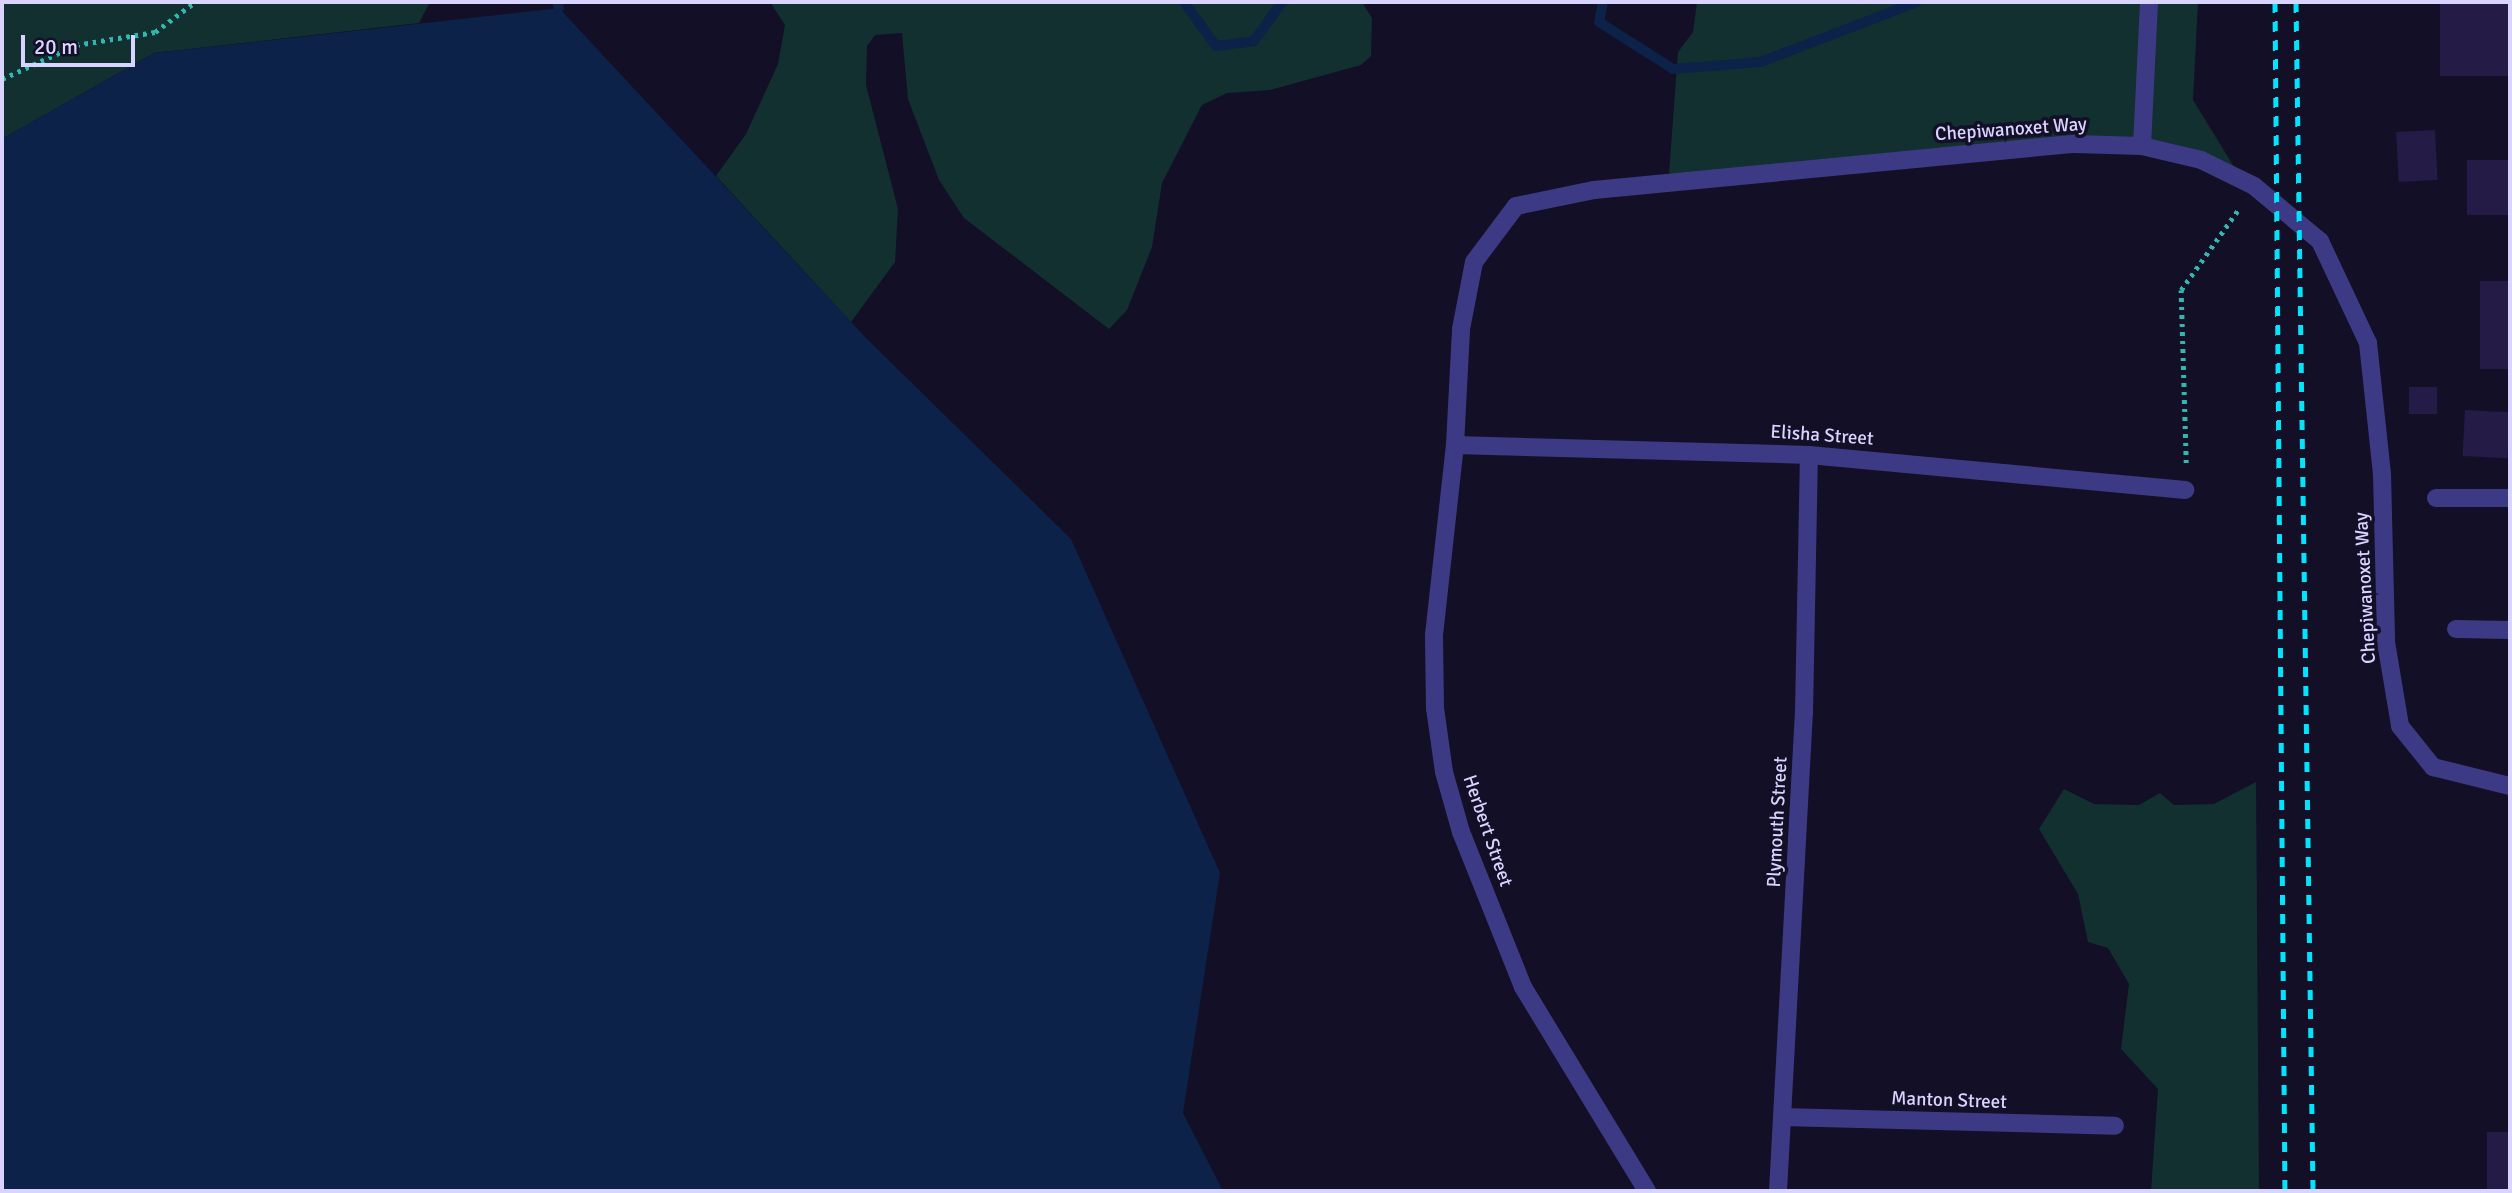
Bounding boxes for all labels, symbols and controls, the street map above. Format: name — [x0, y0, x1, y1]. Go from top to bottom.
scale bar — [24, 21, 138, 65]
text: 20 m — [34, 34, 78, 60]
street label: Chepiwanoxet Way — [1934, 113, 2088, 147]
street label: Elisha Street — [1770, 421, 1874, 451]
street label: Chepiwanoxet Way — [2351, 512, 2381, 664]
street label: Plymouth Street — [1763, 756, 1793, 888]
street label: Herbert Street — [1457, 772, 1517, 890]
street label: Manton Street — [1891, 1088, 2007, 1114]

